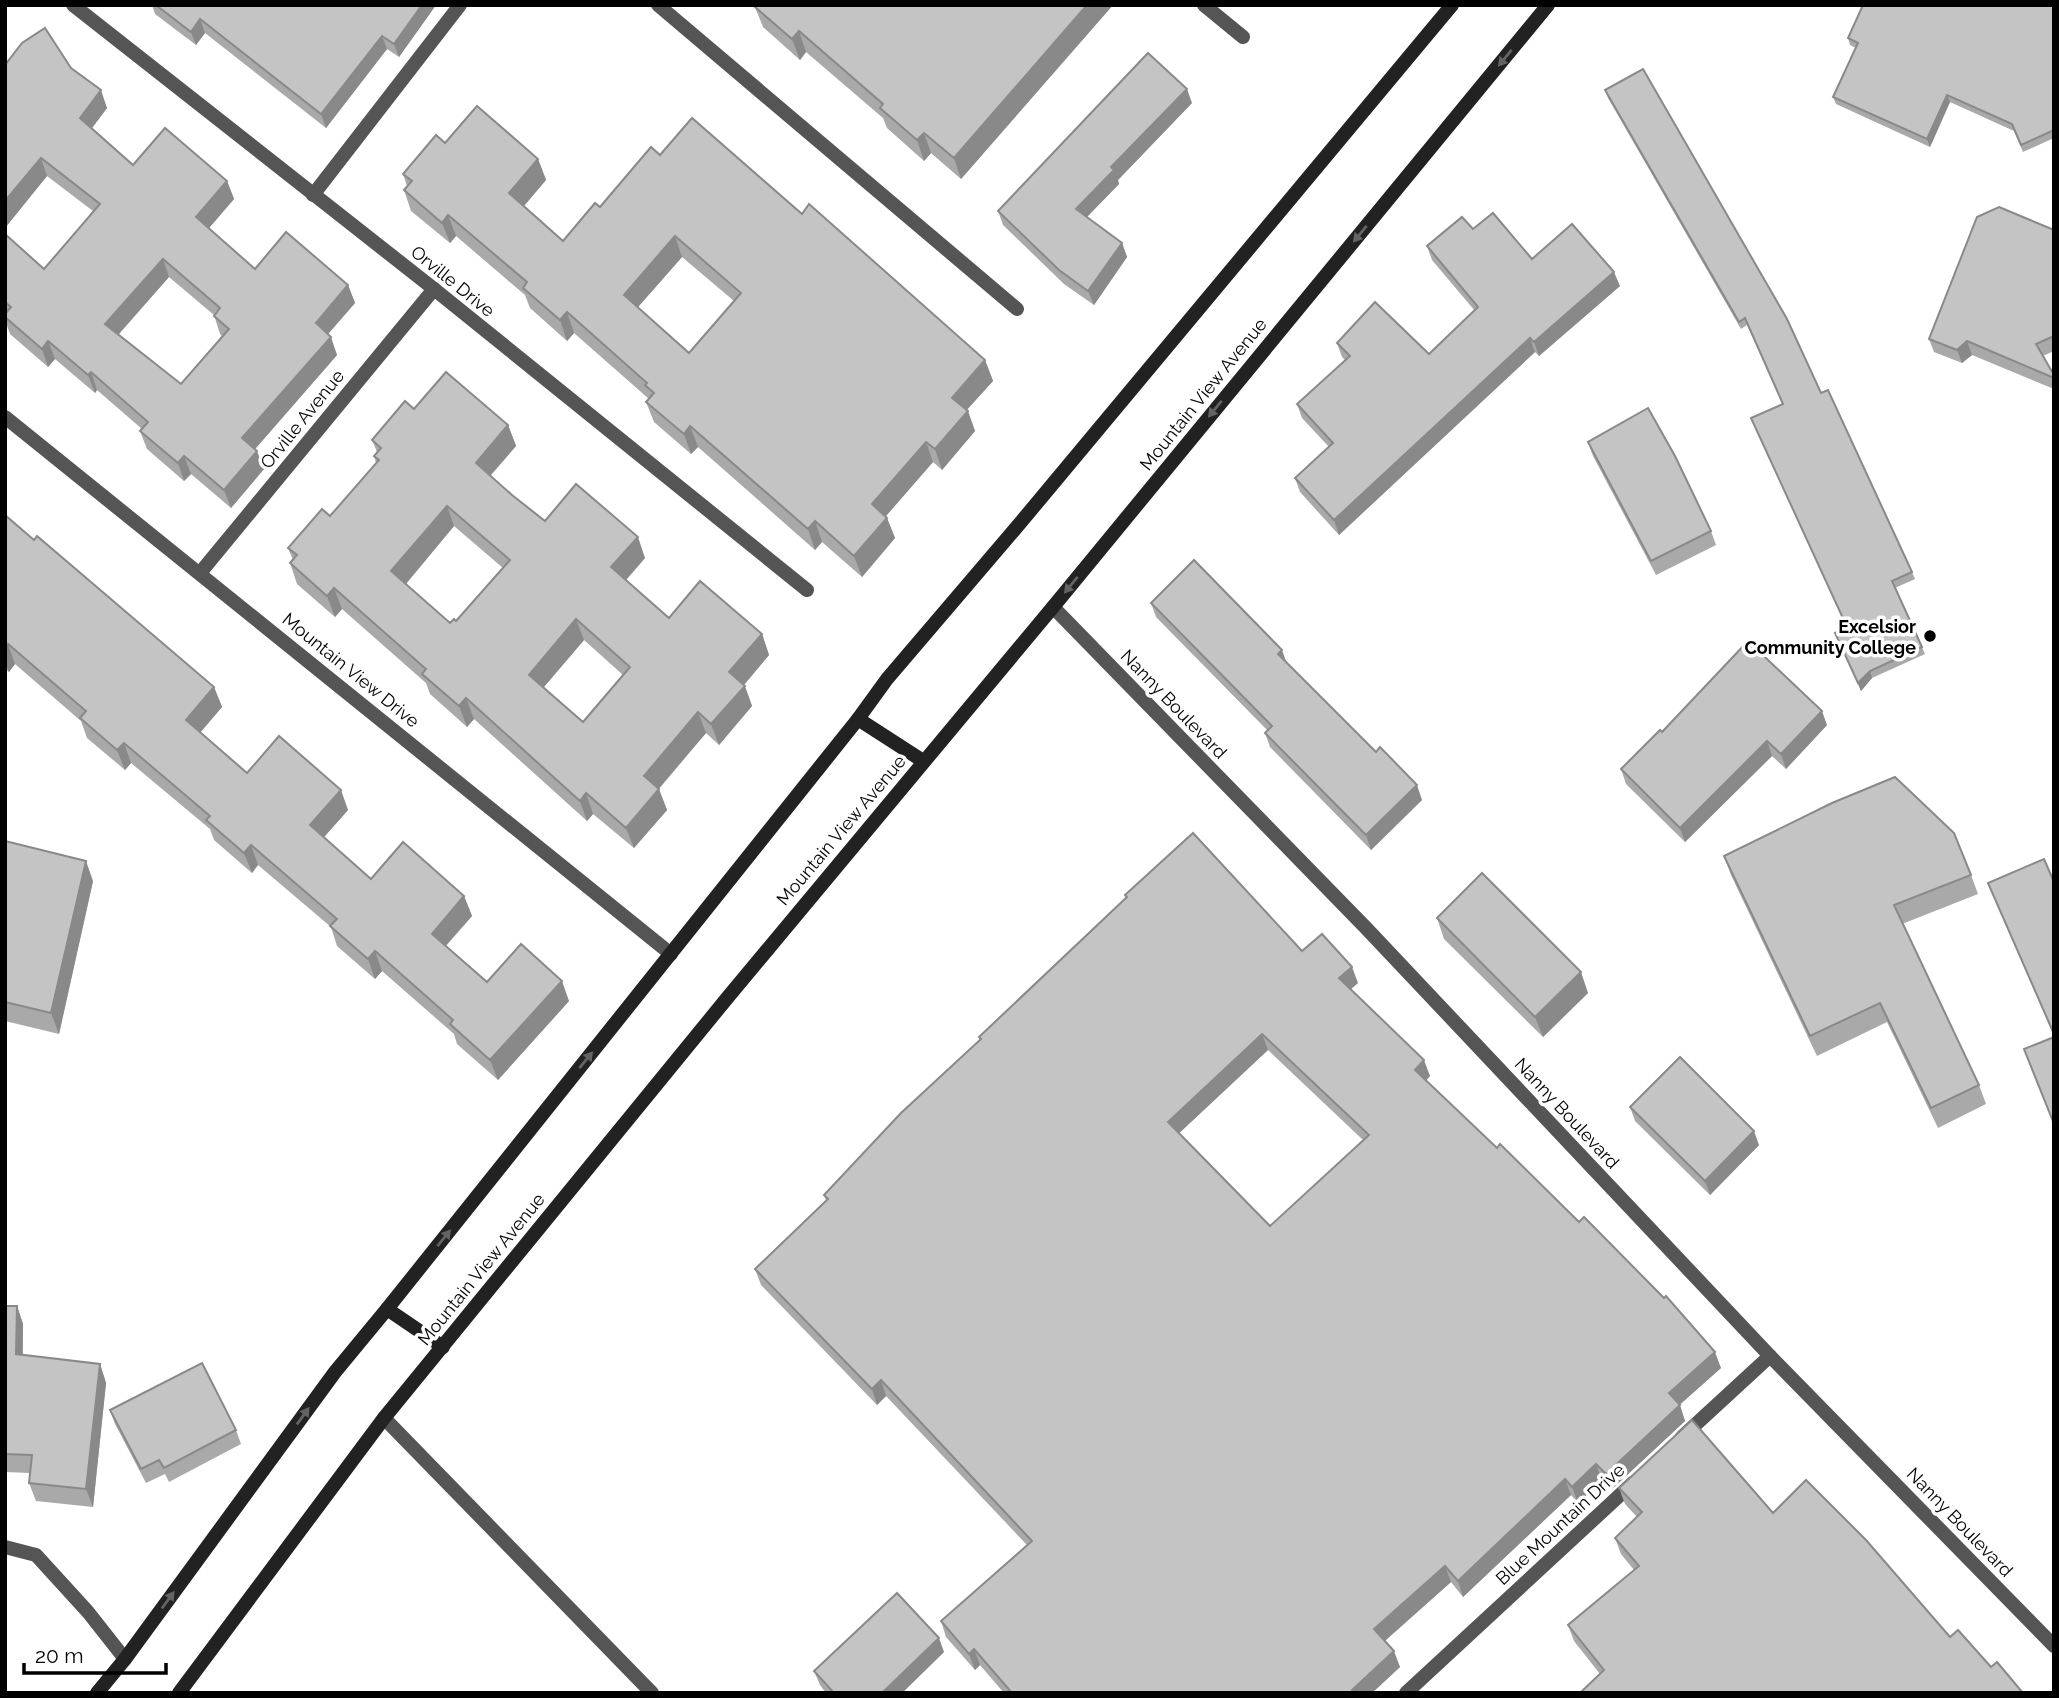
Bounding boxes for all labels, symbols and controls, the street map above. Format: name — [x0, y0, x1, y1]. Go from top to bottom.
one-way arrow — [1497, 48, 1512, 66]
one-way arrow — [1353, 225, 1368, 242]
street label: Orville Drive — [407, 241, 499, 321]
street label: Mountain View Avenue — [1135, 313, 1271, 474]
street label: Orville Avenue — [256, 365, 348, 473]
one-way arrow — [1208, 400, 1223, 418]
one-way arrow — [1064, 576, 1079, 593]
street label: Mountain View Drive — [278, 608, 424, 732]
place label: Excelsior Community College — [1744, 616, 1916, 658]
marker: Excelsior Community College — [1922, 628, 1938, 644]
street label: Nanny Boulevard — [1117, 645, 1231, 763]
street label: Mountain View Avenue — [772, 750, 910, 909]
one-way arrow — [579, 1052, 594, 1070]
street label: Nanny Boulevard — [1510, 1053, 1624, 1173]
street label: Mountain View Avenue — [413, 1188, 549, 1349]
one-way arrow — [437, 1230, 452, 1248]
one-way arrow — [295, 1407, 309, 1425]
street label: Blue Mountain Drive — [1491, 1459, 1629, 1589]
street label: Nanny Boulevard — [1903, 1463, 2017, 1581]
one-way arrow — [161, 1591, 175, 1609]
scale bar — [24, 1632, 166, 1676]
text: 20 m — [35, 1643, 83, 1668]

